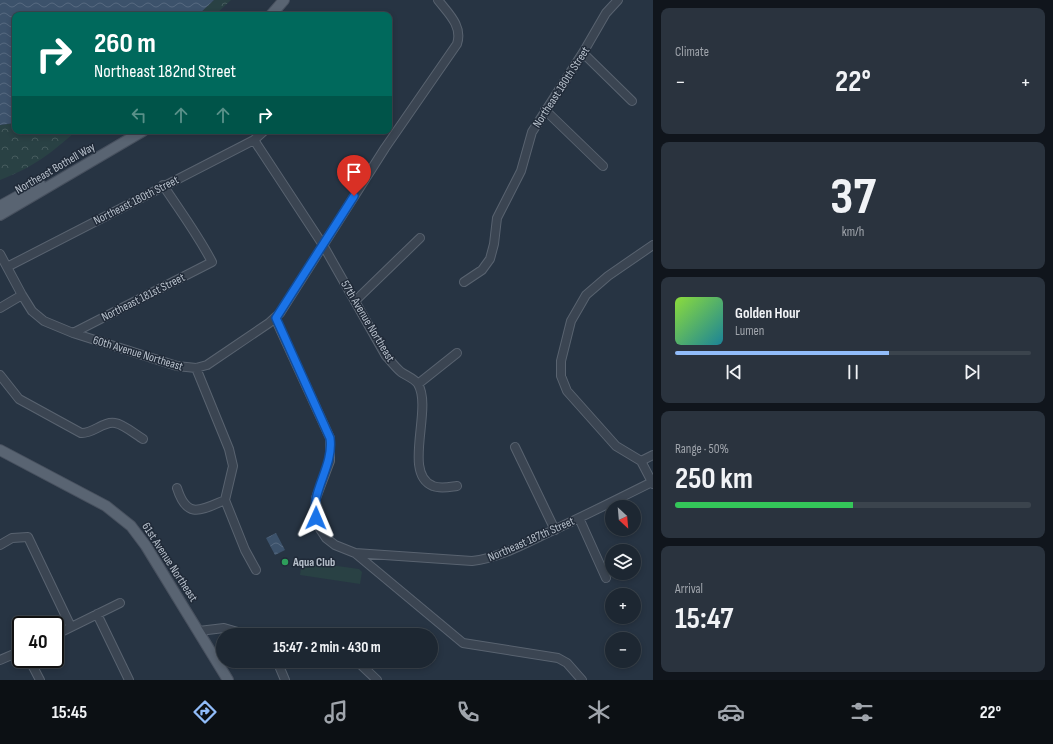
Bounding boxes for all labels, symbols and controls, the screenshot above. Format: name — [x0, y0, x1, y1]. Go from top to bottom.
text: 260 m — [94, 27, 156, 60]
icon: right — [28, 28, 80, 80]
street label: Northeast 180th Street — [530, 44, 593, 131]
text: Climate — [675, 44, 709, 60]
text: Northeast 182nd Street — [94, 61, 236, 82]
text: 22° — [835, 64, 871, 100]
text: − — [675, 69, 686, 96]
text: + — [1020, 69, 1031, 96]
icon: left — [128, 104, 150, 126]
icon: ahead — [170, 104, 192, 126]
icon: ahead — [212, 104, 234, 126]
icon: right — [254, 104, 276, 126]
street label: Northeast Bothell Way — [13, 139, 98, 197]
pin — [337, 155, 371, 196]
icon: arrive — [343, 161, 365, 183]
text: 37 — [830, 166, 876, 229]
street label: Northeast 180th Street — [91, 172, 182, 228]
text: km/h — [842, 224, 864, 240]
street label: Northeast 181st Street — [99, 270, 188, 325]
street label: 57th Avenue Northeast — [337, 278, 398, 365]
text: Golden Hour — [735, 304, 800, 323]
text: Lumen — [735, 323, 764, 339]
street label: 60th Avenue Northeast — [91, 333, 185, 374]
icon: previous — [723, 361, 745, 383]
icon: pause — [842, 361, 864, 383]
icon: next — [961, 361, 983, 383]
text: Range · 50% — [675, 441, 729, 457]
text: 250 km — [675, 461, 753, 497]
position arrow — [295, 497, 337, 539]
north arrow — [605, 500, 641, 536]
map controls — [605, 500, 641, 668]
street label: Northeast 187th Street — [486, 514, 577, 565]
street label: 61st Avenue Northeast — [138, 520, 201, 605]
button: layers — [605, 544, 641, 580]
place label: Aqua Club — [292, 555, 335, 570]
marker: Aqua Club — [280, 557, 290, 567]
text: Arrival — [675, 581, 703, 597]
button: + — [605, 588, 641, 624]
text: 15:47 — [675, 601, 733, 637]
speed limit sign: 40 — [12, 616, 64, 668]
button: − — [605, 632, 641, 668]
text: 15:47 · 2 min · 430 m — [273, 638, 381, 657]
icon: directions — [191, 698, 219, 726]
icon: music — [322, 698, 350, 726]
icon: phone — [454, 698, 482, 726]
icon: climate — [585, 698, 613, 726]
icon: car — [717, 698, 745, 726]
icon: filters — [848, 698, 876, 726]
text: 15:45 — [52, 702, 87, 723]
text: 22° — [980, 702, 1001, 723]

